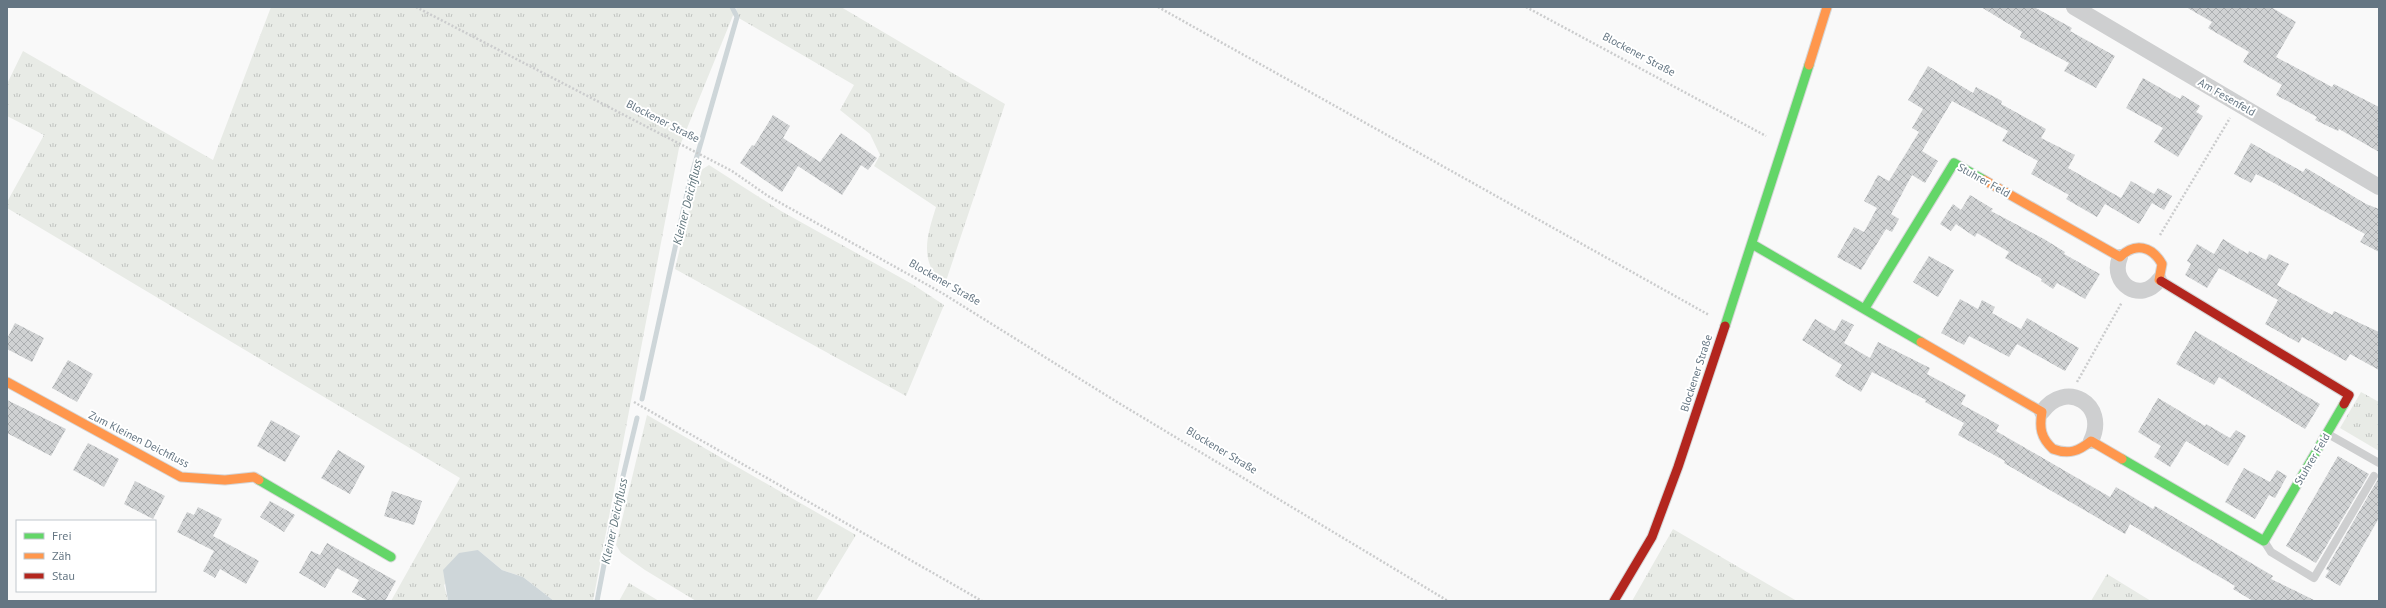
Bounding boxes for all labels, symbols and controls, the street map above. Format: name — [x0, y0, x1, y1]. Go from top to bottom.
street label: Blockener Straße — [1600, 29, 1678, 79]
street label: Am Fesenfeld — [2196, 75, 2258, 119]
street label: Blockener Straße — [624, 97, 702, 146]
water label: Kleiner Deichfluss — [669, 158, 705, 246]
street label: Stuhrer Feld — [1955, 160, 2013, 200]
street label: Blockener Straße — [907, 256, 984, 308]
street label: Blockener Straße — [1677, 332, 1715, 413]
street label: Zum Kleinen Deichfluss — [86, 408, 192, 471]
street label: Blockener Straße — [1184, 423, 1260, 477]
street label: Stuhrer Feld — [2291, 431, 2333, 487]
water label: Kleiner Deichfluss — [598, 476, 630, 565]
legend — [16, 520, 156, 592]
text: Frei — [52, 528, 72, 543]
text: Zäh — [52, 548, 71, 563]
text: Stau — [52, 568, 75, 583]

